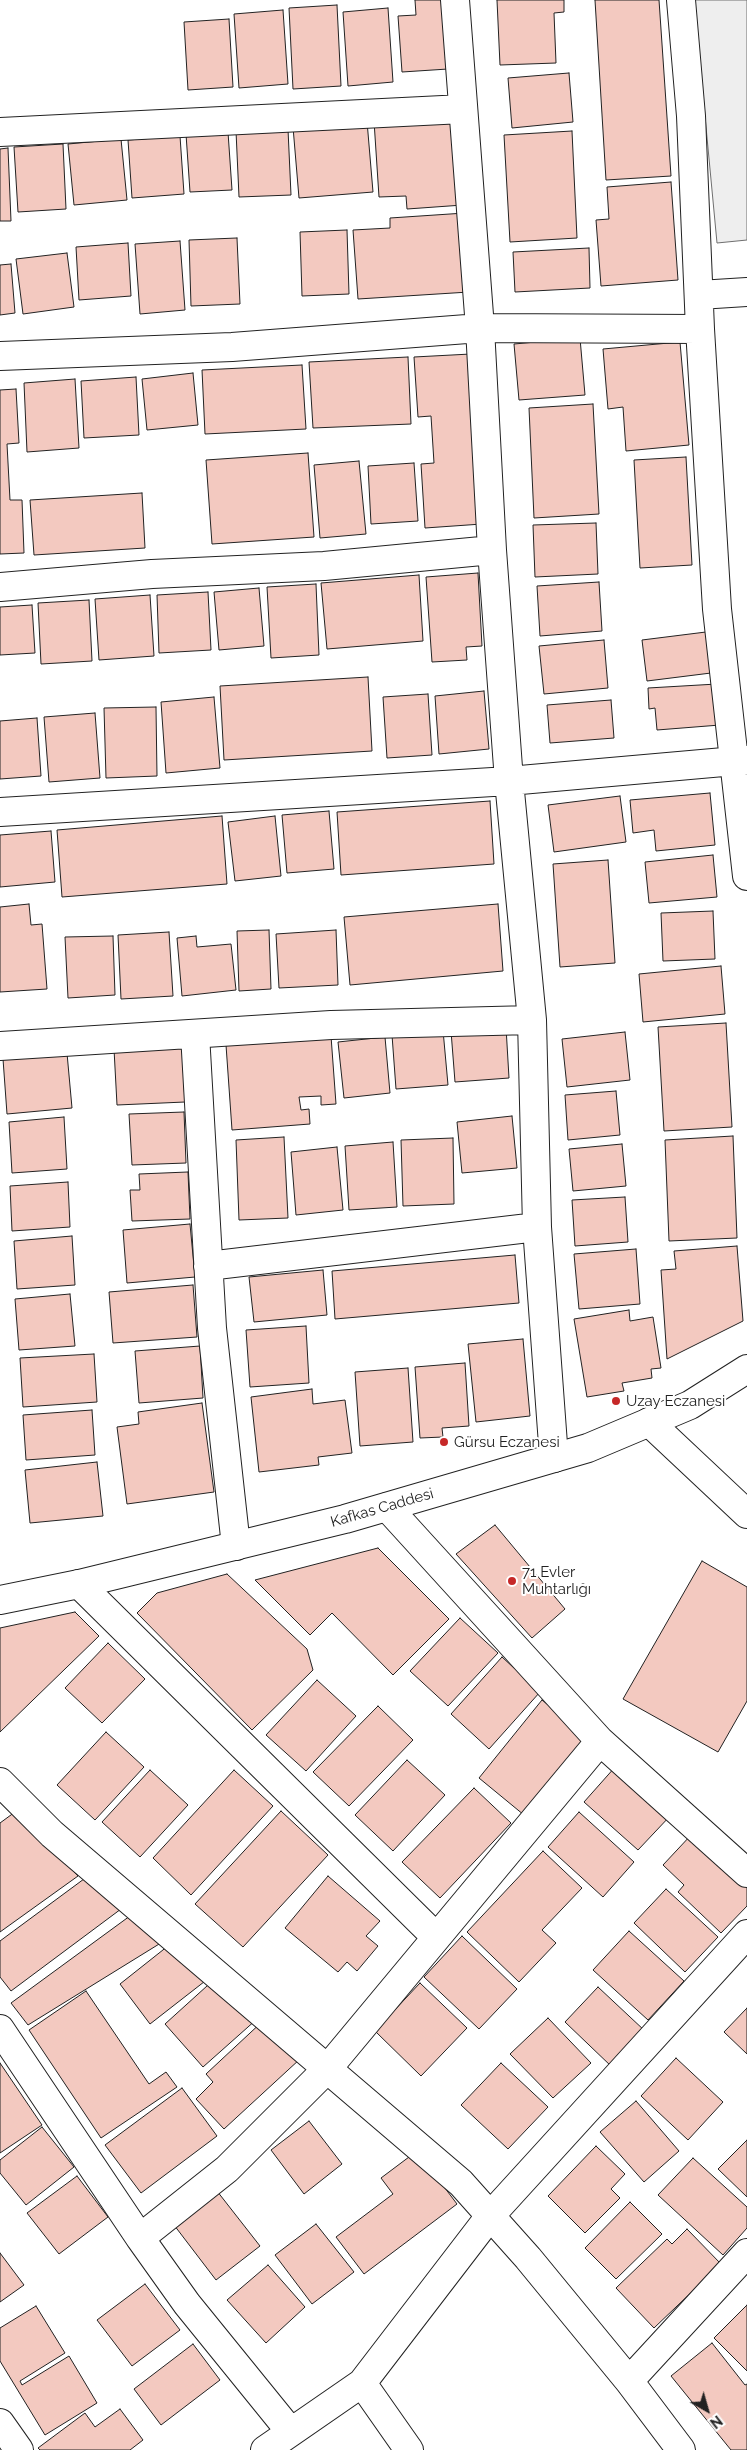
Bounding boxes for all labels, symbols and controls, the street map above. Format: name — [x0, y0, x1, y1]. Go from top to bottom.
place label: Uzay Eczanesi — [626, 1392, 725, 1410]
marker: Uzay Eczanesi — [610, 1395, 622, 1407]
place label: Gürsu Eczanesi — [454, 1433, 560, 1451]
marker: Gürsu Eczanesi — [438, 1436, 450, 1448]
street label: Kafkas Caddesi — [328, 1485, 436, 1531]
place label: 71 Evler Muhtarlığı — [522, 1563, 591, 1598]
marker: 71 Evler Muhtarlığı — [506, 1575, 518, 1587]
north arrow — [682, 2385, 732, 2435]
text: N — [707, 2412, 725, 2431]

